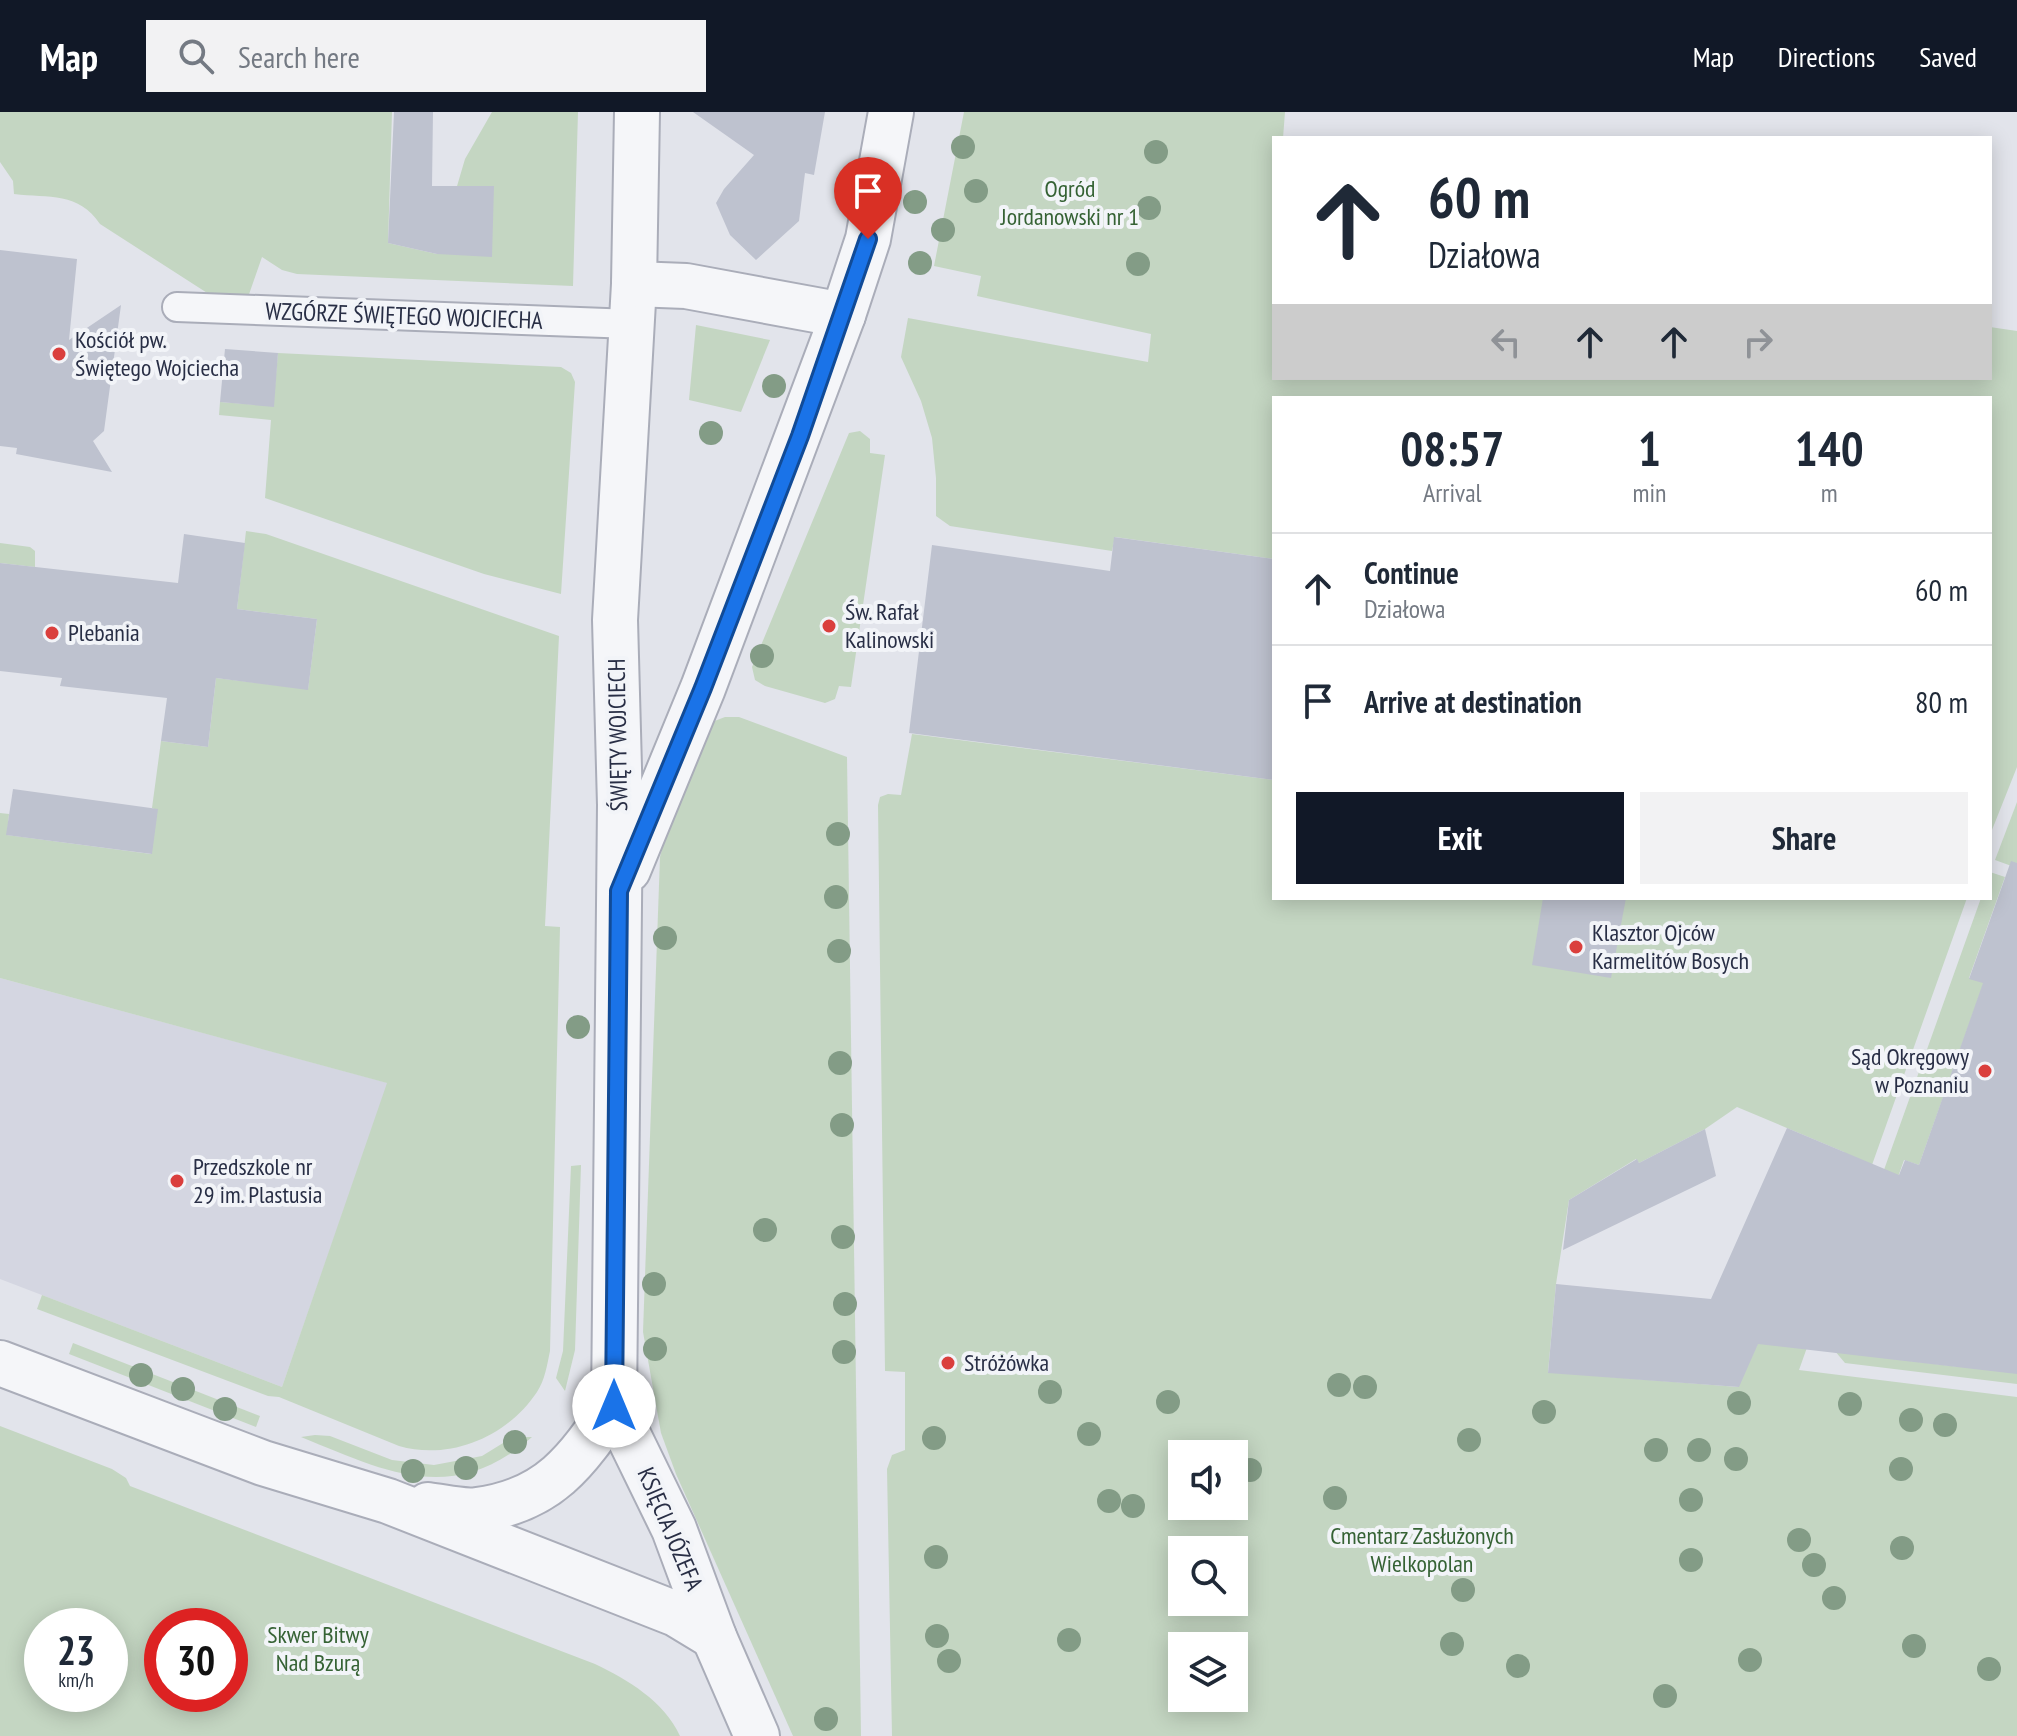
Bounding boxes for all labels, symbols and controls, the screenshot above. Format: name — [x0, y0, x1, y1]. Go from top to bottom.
search box — [146, 20, 706, 92]
text: Map — [40, 32, 98, 81]
icon: search — [174, 34, 218, 78]
text: Search here — [238, 37, 360, 76]
text: Map — [1693, 38, 1734, 75]
text: Directions — [1778, 38, 1875, 75]
text: Saved — [1919, 38, 1977, 75]
pin — [834, 157, 902, 239]
text: 60 m — [1428, 161, 1530, 233]
icon: ahead — [1296, 168, 1400, 272]
icon: arrive — [846, 169, 890, 213]
park label: Ogród Jordanowski nr 1 — [1000, 173, 1139, 232]
text: Działowa — [1428, 231, 1541, 278]
street label: WZGÓRZE ŚWIĘTEGO WOJCIECHA — [265, 295, 544, 336]
icon: left — [1484, 320, 1528, 364]
icon: ahead — [1568, 320, 1612, 364]
icon: ahead — [1652, 320, 1696, 364]
icon: right — [1736, 320, 1780, 364]
place label: Kościół pw. Świętego Wojciecha — [75, 324, 239, 383]
marker: Kościół pw. Świętego Wojciecha — [50, 345, 68, 363]
text: 08:57 — [1400, 417, 1504, 479]
text: 1 — [1638, 417, 1661, 479]
text: 140 — [1795, 417, 1864, 479]
text: Arrival — [1423, 476, 1482, 509]
text: min — [1632, 476, 1666, 509]
text: m — [1821, 476, 1838, 509]
text: Continue — [1364, 553, 1459, 592]
icon: ahead — [1296, 567, 1340, 611]
text: 60 m — [1915, 570, 1968, 609]
text: Działowa — [1364, 592, 1445, 625]
place label: Św. Rafał Kalinowski — [845, 596, 934, 655]
place label: Plebania — [68, 617, 140, 648]
marker: Św. Rafał Kalinowski — [820, 617, 838, 635]
marker: Plebania — [43, 624, 61, 642]
street label: ŚWIĘTY WOJCIECH — [601, 658, 634, 812]
icon: arrive — [1296, 679, 1340, 723]
text: Arrive at destination — [1364, 682, 1582, 721]
text: 80 m — [1915, 682, 1968, 721]
button: Exit — [1296, 792, 1624, 884]
button: Share — [1640, 792, 1968, 884]
place label: Klasztor Ojców Karmelitów Bosych — [1592, 917, 1749, 976]
marker: Klasztor Ojców Karmelitów Bosych — [1567, 938, 1585, 956]
place label: Sąd Okręgowy w Poznaniu — [1851, 1041, 1969, 1100]
marker: Sąd Okręgowy w Poznaniu — [1976, 1062, 1994, 1080]
place label: Przedszkole nr 29 im. Plastusia — [193, 1151, 322, 1210]
marker: Przedszkole nr 29 im. Plastusia — [168, 1172, 186, 1190]
place label: Stróżówka — [964, 1347, 1049, 1378]
marker: Stróżówka — [939, 1354, 957, 1372]
position arrow — [572, 1364, 656, 1448]
map controls — [1168, 1440, 1248, 1712]
button: sound — [1168, 1440, 1248, 1520]
street label: KSIĘCIA JÓZEFA — [631, 1463, 711, 1596]
park label: Cmentarz Zasłużonych Wielkopolan — [1330, 1520, 1514, 1579]
button: search — [1168, 1536, 1248, 1616]
speed limit sign: 30 — [144, 1608, 248, 1712]
park label: Skwer Bitwy Nad Bzurą — [267, 1619, 369, 1678]
text: 23 — [57, 1624, 95, 1676]
button: layers — [1168, 1632, 1248, 1712]
text: km/h — [58, 1667, 94, 1693]

